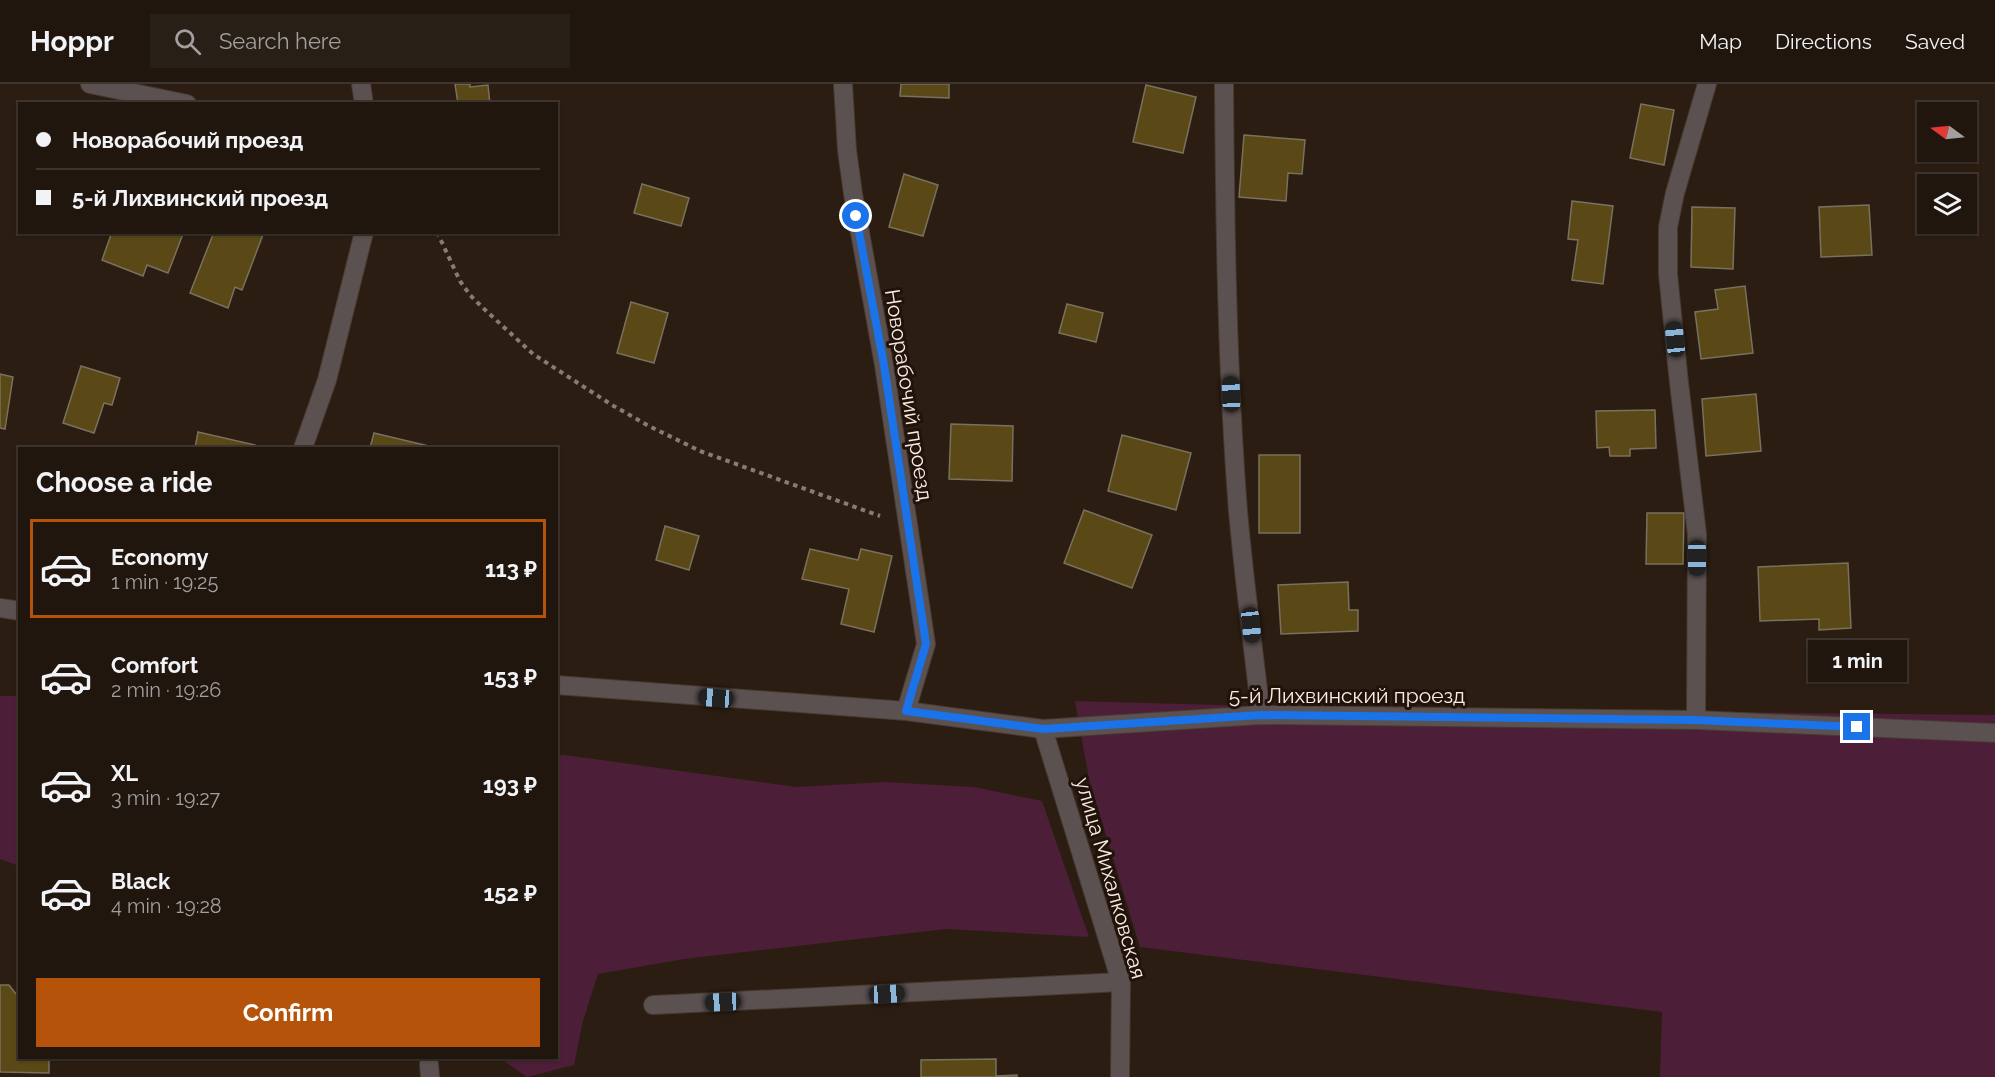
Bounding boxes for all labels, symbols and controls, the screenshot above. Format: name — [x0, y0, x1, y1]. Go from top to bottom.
search box — [150, 14, 570, 68]
text: Hoppr — [30, 25, 114, 58]
icon: search — [171, 25, 204, 58]
text: Search here — [219, 28, 341, 54]
text: Map — [1699, 29, 1742, 54]
text: Directions — [1775, 29, 1872, 54]
text: Saved — [1905, 29, 1965, 54]
north arrow — [1917, 102, 1977, 162]
map controls — [1917, 102, 1977, 234]
text: Новорабочий проезд — [72, 127, 304, 153]
button: layers — [1917, 174, 1977, 234]
text: 5-й Лихвинский проезд — [72, 185, 328, 211]
route start — [842, 202, 869, 229]
street label: Новорабочий проезд — [880, 287, 938, 503]
car — [1664, 320, 1686, 358]
car — [1221, 376, 1241, 412]
text: Choose a ride — [36, 467, 212, 498]
car — [1688, 540, 1706, 576]
icon: car — [39, 542, 93, 596]
text: Economy — [111, 544, 209, 570]
text: 113 ₽ — [485, 556, 537, 582]
text: 1 min · 19:25 — [111, 570, 218, 594]
car — [1240, 606, 1262, 644]
callout: 1 min — [1808, 640, 1906, 682]
text: 1 min — [1832, 649, 1883, 673]
icon: car — [39, 650, 93, 704]
text: Comfort — [111, 652, 198, 678]
text: 153 ₽ — [484, 664, 537, 690]
text: 2 min · 19:26 — [111, 678, 221, 702]
street label: 5-й Лихвинский проезд — [1229, 683, 1465, 708]
car — [697, 688, 735, 708]
route end — [1843, 713, 1870, 740]
icon: car — [39, 758, 93, 812]
text: XL — [111, 760, 138, 786]
text: 193 ₽ — [483, 772, 537, 798]
street label: улица Михалковская — [1070, 774, 1152, 982]
text: 3 min · 19:27 — [111, 786, 220, 810]
icon: car — [39, 866, 93, 920]
text: Black — [111, 868, 170, 894]
text: 152 ₽ — [483, 880, 537, 906]
text: 4 min · 19:28 — [111, 894, 222, 918]
button: Confirm — [36, 978, 540, 1047]
car — [869, 984, 905, 1004]
car — [705, 992, 741, 1012]

